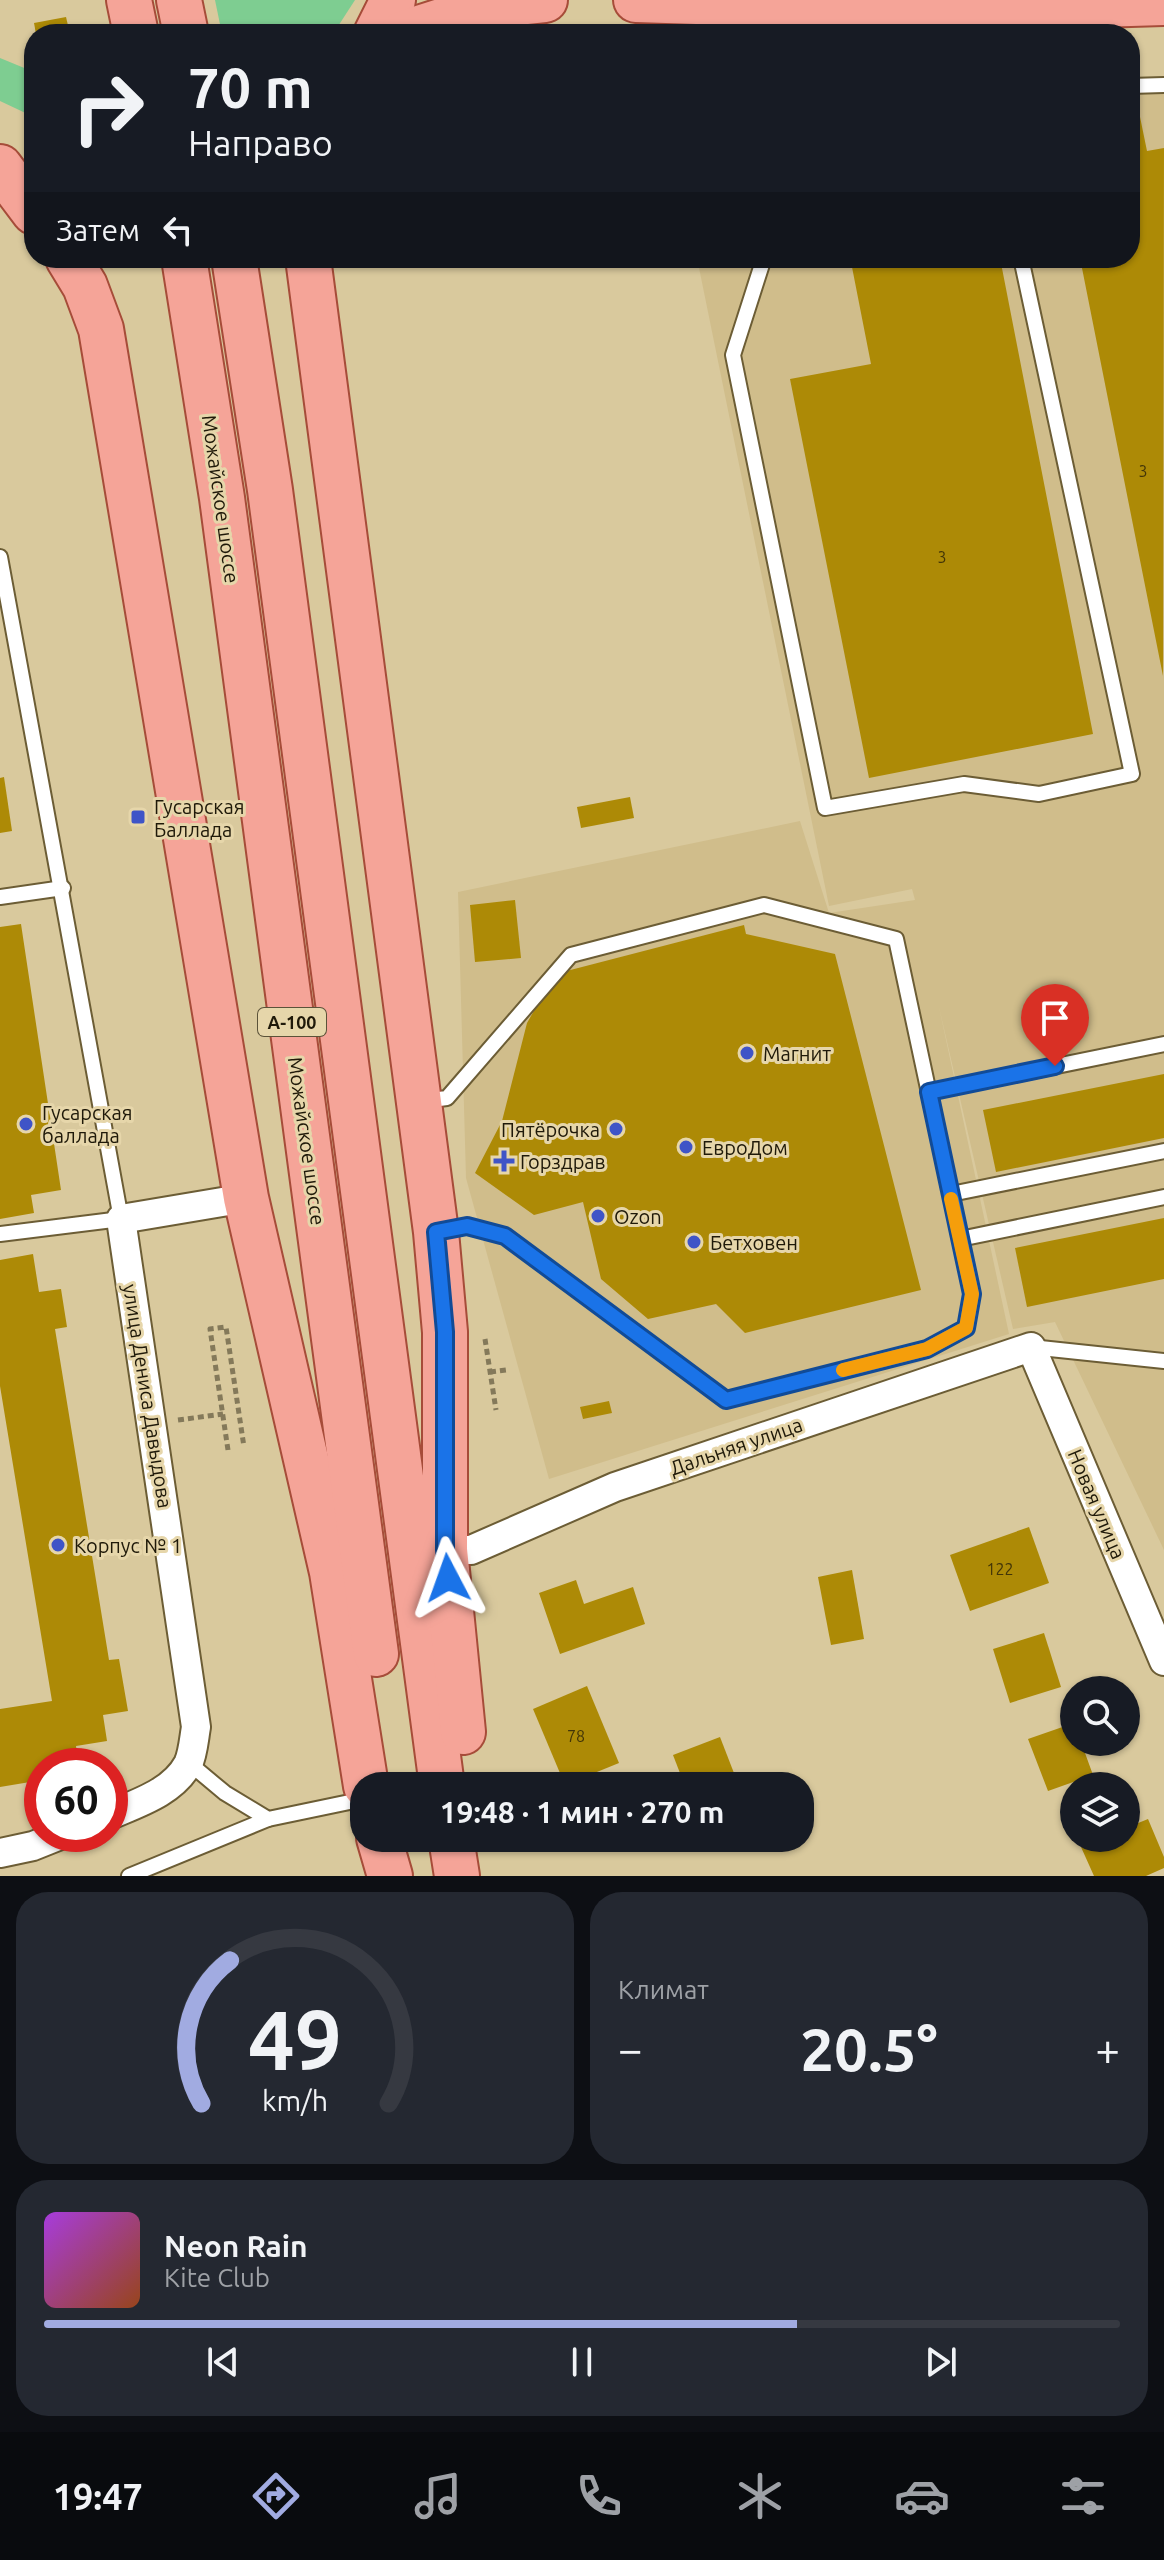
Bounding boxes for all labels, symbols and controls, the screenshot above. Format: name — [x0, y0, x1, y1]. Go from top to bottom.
icon: right — [56, 56, 160, 160]
text: 70 m — [188, 56, 313, 119]
text: Направо — [188, 122, 333, 163]
icon: left — [156, 208, 200, 252]
text: Затем — [56, 213, 140, 247]
street label: Можайское шоссе — [198, 413, 244, 585]
house number: 3 — [1138, 462, 1148, 480]
house number: 3 — [937, 548, 947, 566]
place label: Гусарская Баллада — [154, 795, 245, 841]
marker: Гусарская Баллада — [129, 808, 147, 826]
pin — [1021, 984, 1089, 1066]
icon: arrive — [1033, 996, 1077, 1040]
road number: А-100 — [258, 1008, 326, 1036]
place label: Магнит — [763, 1042, 831, 1065]
marker: Магнит — [738, 1044, 756, 1062]
street label: Можайское шоссе — [284, 1055, 330, 1227]
place label: Гусарская баллада — [42, 1101, 133, 1147]
marker: Гусарская баллада — [17, 1115, 35, 1133]
place label: Пятёрочка — [501, 1118, 600, 1141]
marker: Пятёрочка — [607, 1120, 625, 1138]
place label: ЕвроДом — [702, 1136, 788, 1159]
marker: ЕвроДом — [677, 1138, 695, 1156]
place label: Горздрав — [520, 1150, 606, 1173]
marker: Горздрав — [495, 1152, 513, 1170]
place label: Ozon — [614, 1205, 662, 1228]
marker: Ozon — [589, 1207, 607, 1225]
place label: Бетховен — [710, 1231, 798, 1254]
marker: Бетховен — [685, 1233, 703, 1251]
street label: улица Дениса Давыдова — [119, 1282, 177, 1510]
street label: Дальняя улица — [667, 1413, 805, 1479]
street label: Новая улица — [1064, 1446, 1130, 1562]
place label: Корпус № 1 — [74, 1534, 182, 1557]
marker: Корпус № 1 — [49, 1536, 67, 1554]
position arrow — [406, 1536, 490, 1620]
house number: 122 — [986, 1560, 1014, 1578]
map controls — [1060, 1676, 1140, 1852]
button: search — [1060, 1676, 1140, 1756]
house number: 78 — [567, 1727, 585, 1745]
speed limit sign: 60 — [24, 1748, 128, 1852]
button: layers — [1060, 1772, 1140, 1852]
text: 19:48 · 1 мин · 270 m — [440, 1795, 724, 1829]
text: Климат — [618, 1975, 709, 2004]
text: 49 — [248, 1992, 342, 2086]
text: 20.5° — [800, 2015, 938, 2082]
text: − — [618, 2024, 643, 2073]
text: + — [1095, 2024, 1120, 2073]
text: km/h — [262, 2084, 328, 2116]
text: Neon Rain — [164, 2229, 308, 2263]
text: Kite Club — [164, 2263, 270, 2292]
icon: previous — [201, 2340, 245, 2384]
icon: pause — [560, 2340, 604, 2384]
icon: next — [919, 2340, 963, 2384]
icon: directions — [248, 2468, 304, 2524]
icon: music — [410, 2468, 466, 2524]
icon: phone — [571, 2468, 627, 2524]
icon: climate — [732, 2468, 788, 2524]
icon: car — [894, 2468, 950, 2524]
icon: filters — [1055, 2468, 1111, 2524]
text: 19:47 — [53, 2476, 143, 2517]

